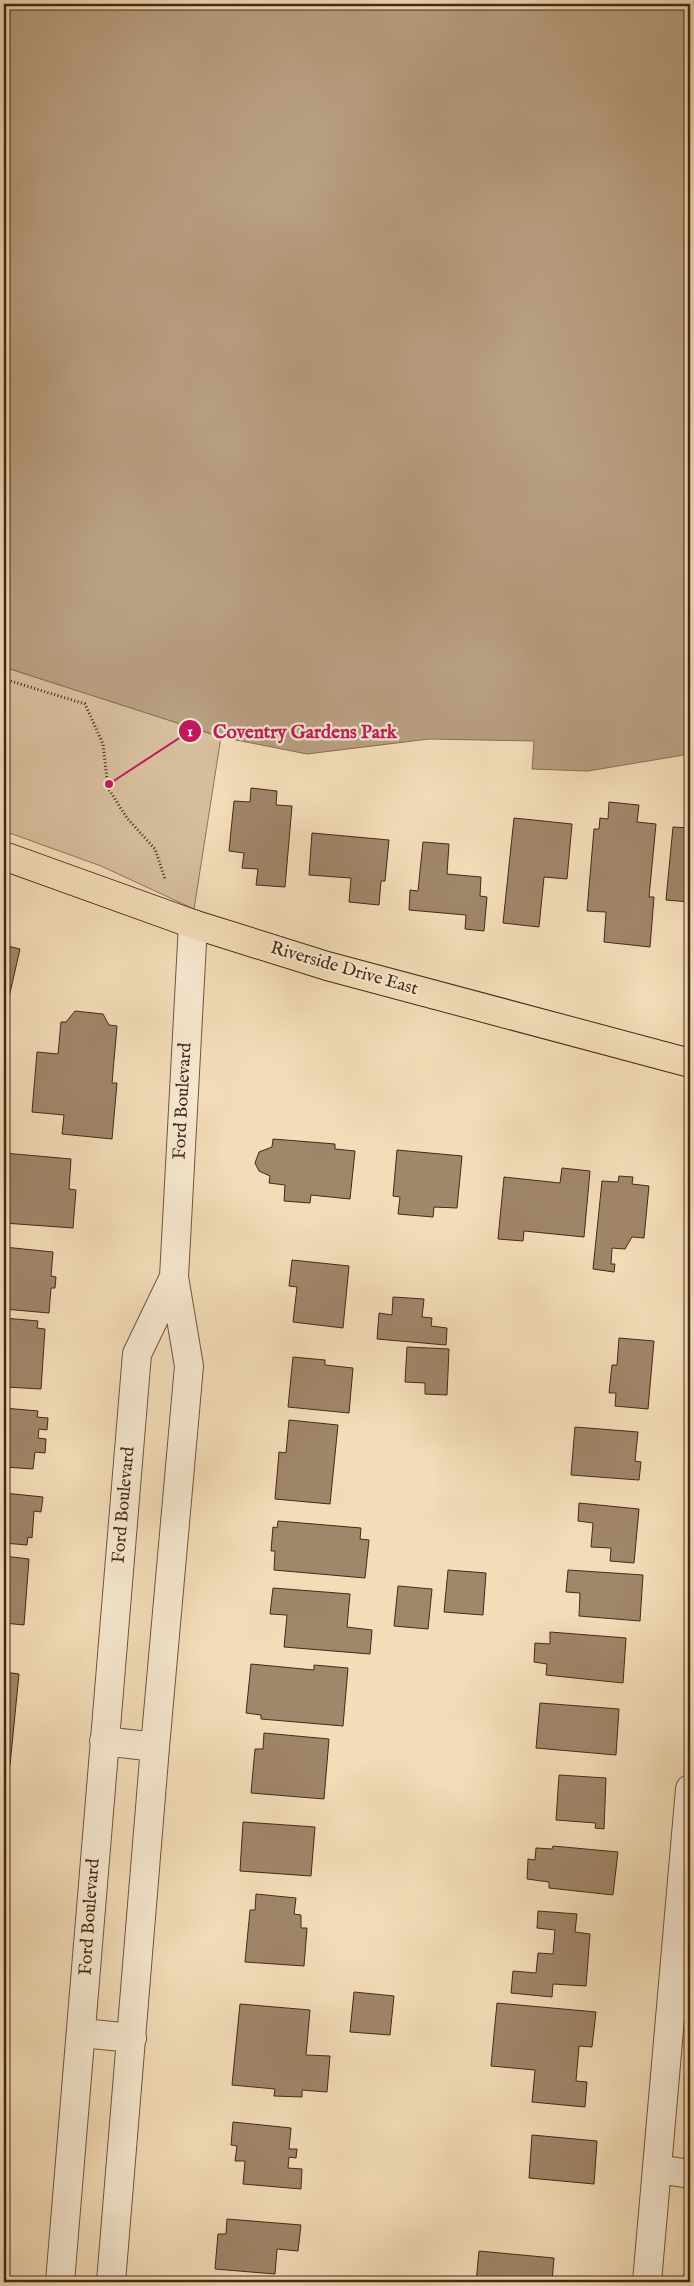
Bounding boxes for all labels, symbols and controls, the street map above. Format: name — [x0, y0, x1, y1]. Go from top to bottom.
callout: Coventry Gardens Park — [178, 714, 407, 748]
text: Coventry Gardens Park — [213, 721, 398, 745]
text: 1 — [187, 722, 193, 741]
street label: Riverside Drive East — [268, 937, 420, 1001]
street label: Ford Boulevard — [168, 1042, 198, 1160]
street label: Ford Boulevard — [107, 1445, 141, 1564]
street label: Ford Boulevard — [74, 1857, 106, 1976]

